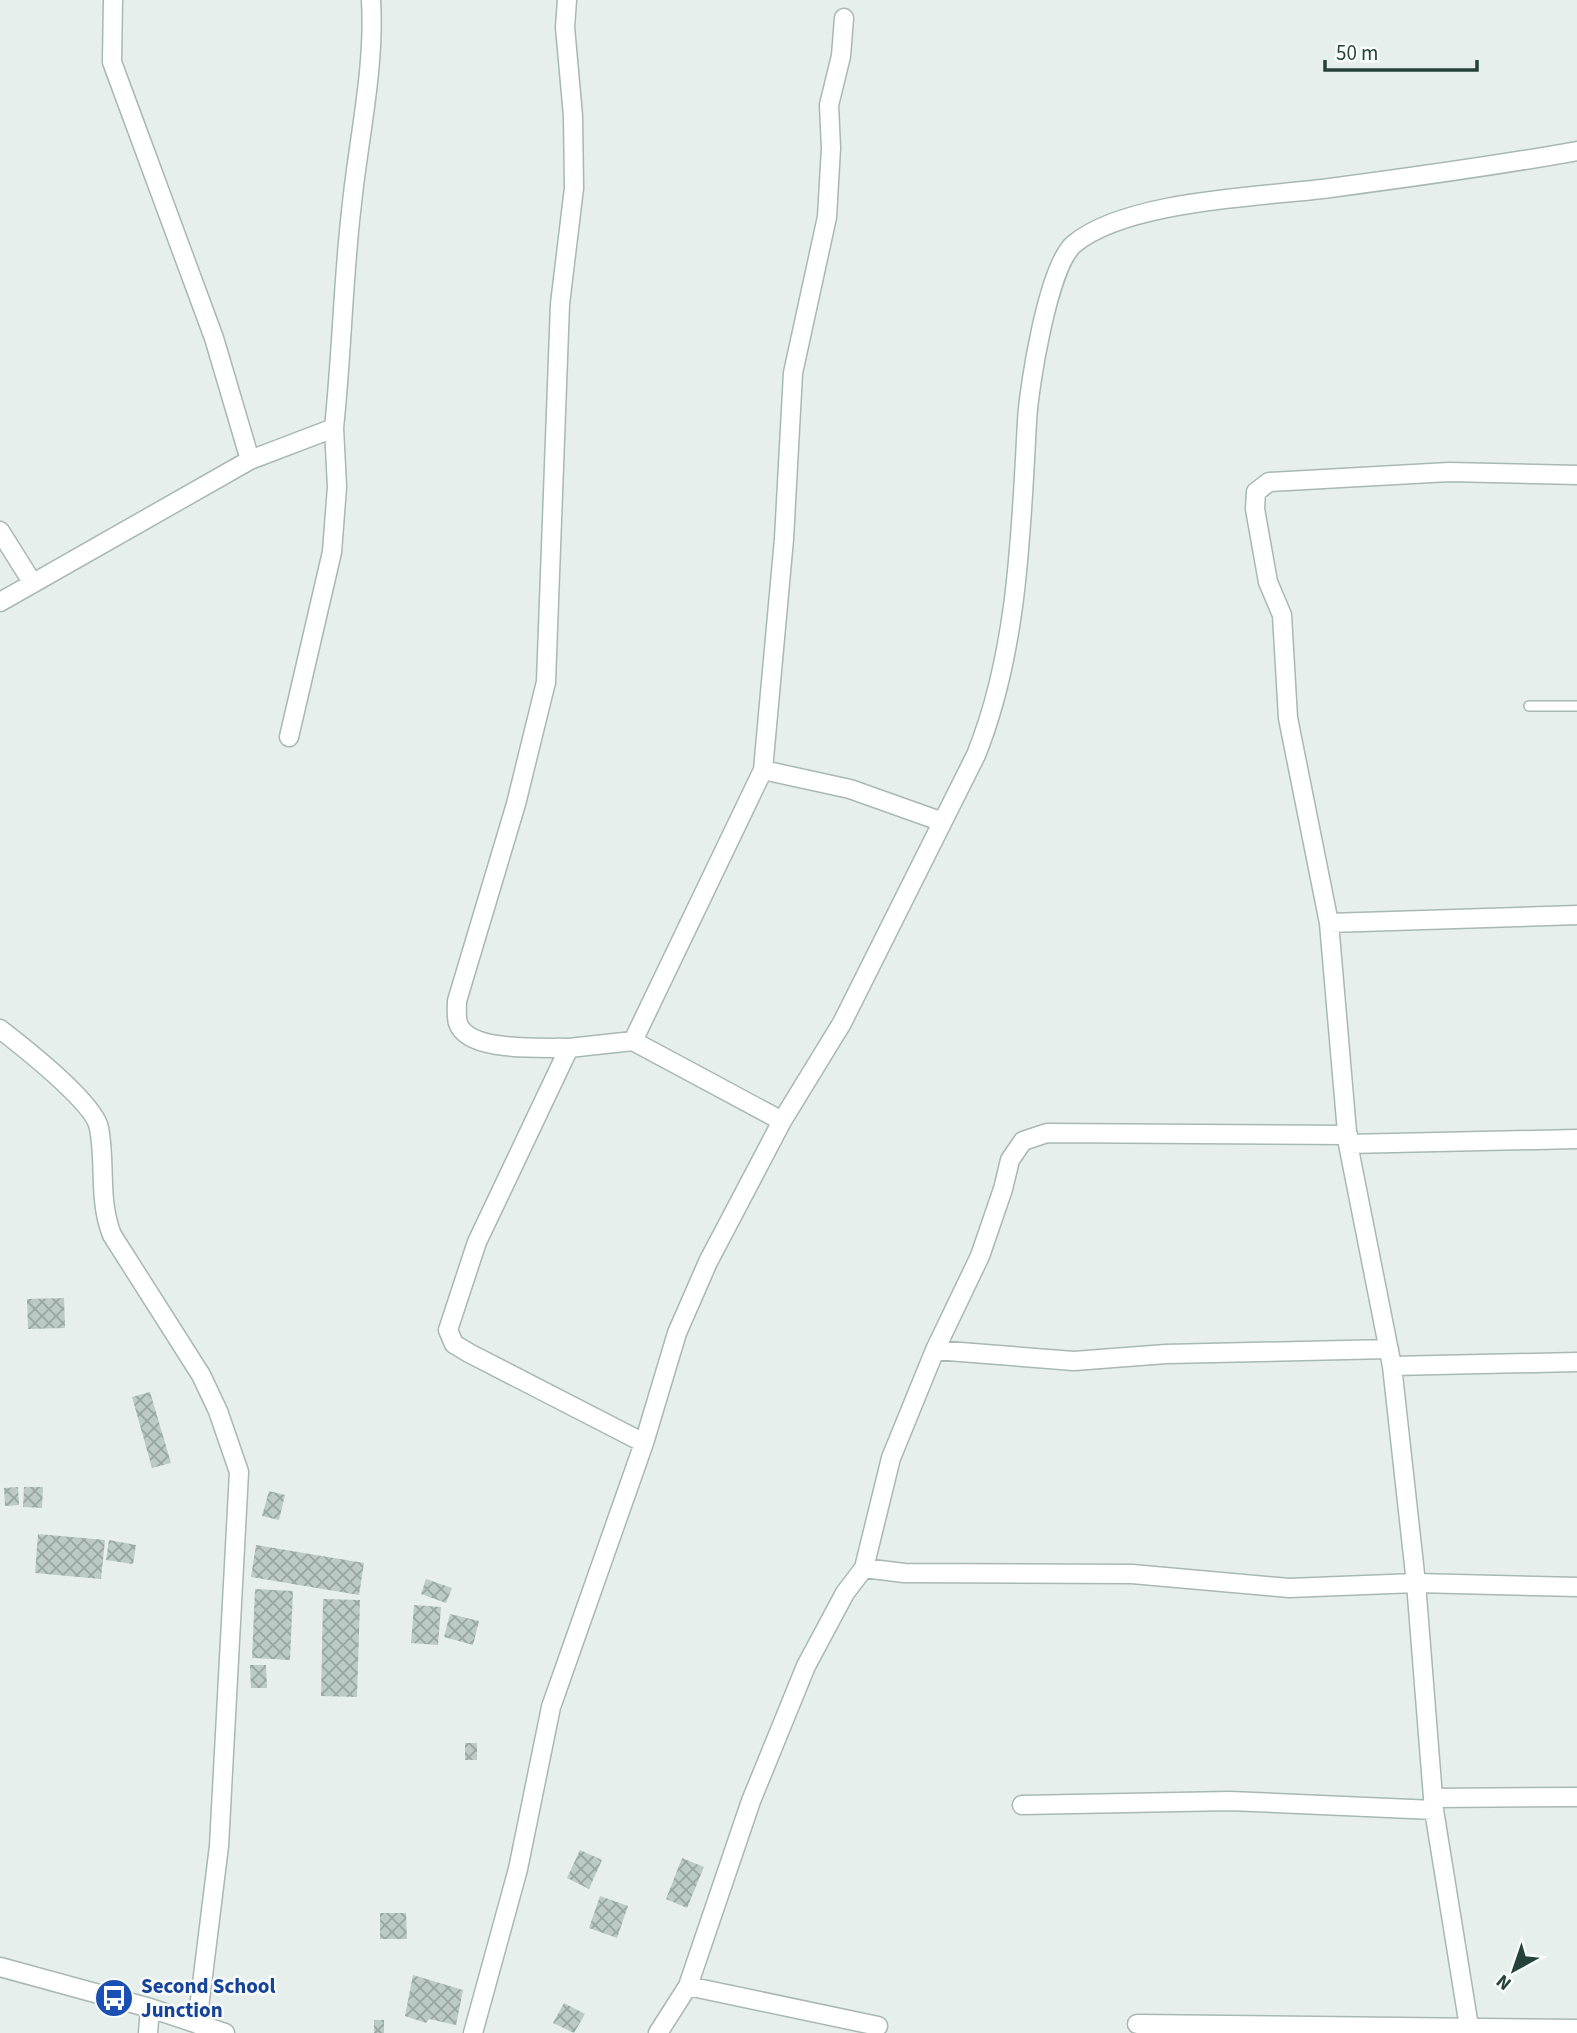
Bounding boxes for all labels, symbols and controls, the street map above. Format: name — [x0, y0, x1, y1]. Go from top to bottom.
scale bar — [1325, 28, 1477, 72]
text: 50 m — [1336, 38, 1378, 68]
north arrow — [1479, 1935, 1549, 2005]
text: N — [1491, 1967, 1518, 1996]
place label: Second School Junction — [141, 1971, 276, 2025]
bus stop icon: Second School Junction — [93, 1977, 135, 2019]

